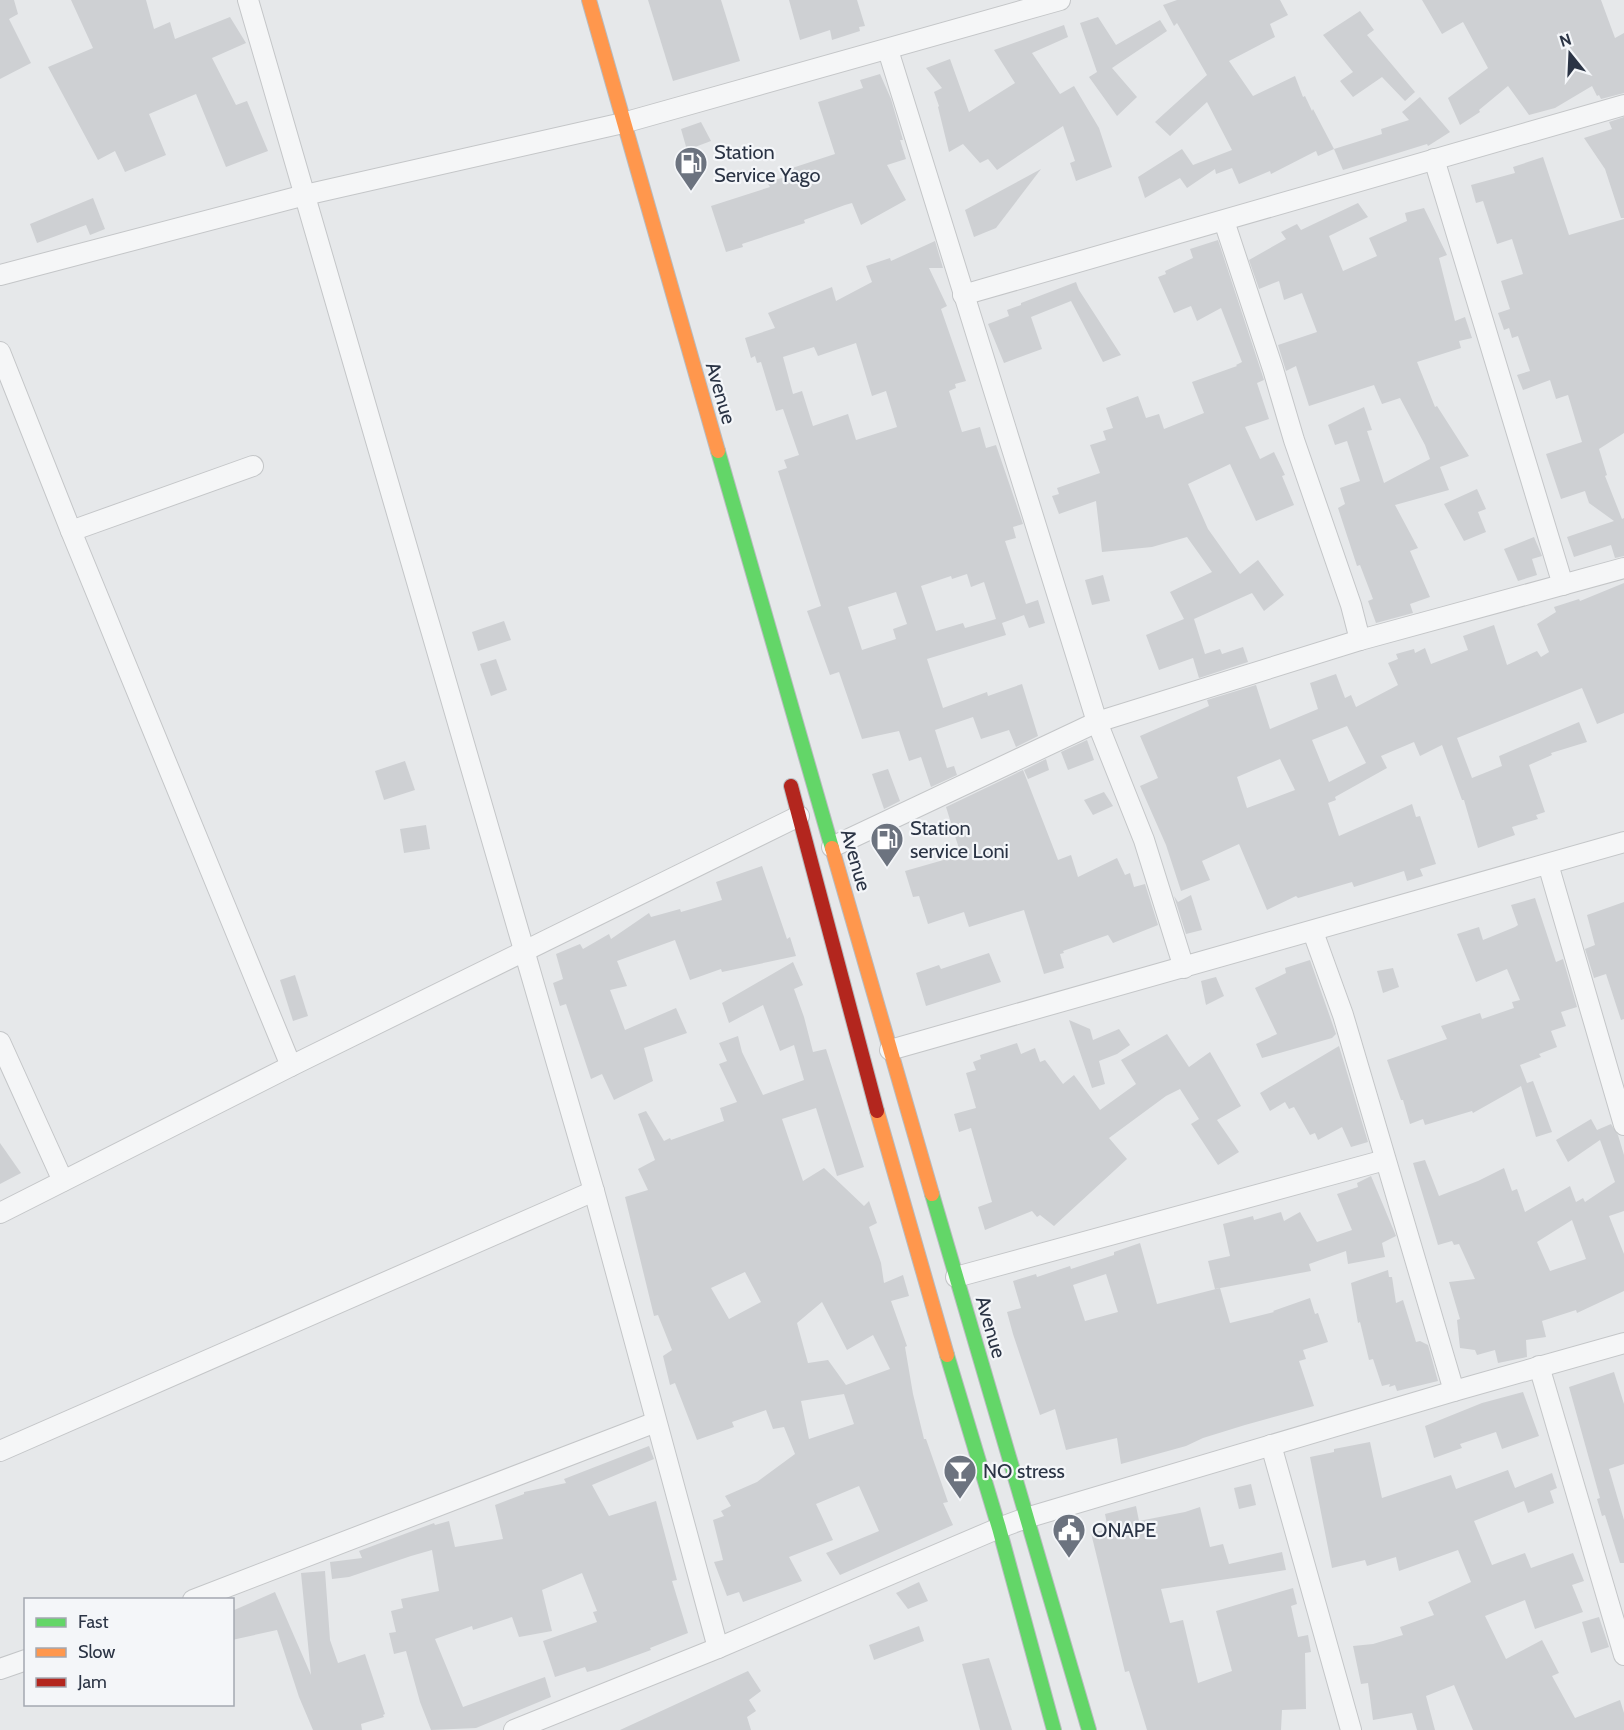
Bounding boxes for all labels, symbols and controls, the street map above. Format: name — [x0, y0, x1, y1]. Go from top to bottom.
north arrow — [1540, 24, 1600, 84]
text: N — [1557, 29, 1574, 51]
place label: Station Service Yago — [714, 140, 821, 187]
fuel station icon: Station Service Yago — [673, 145, 709, 192]
street label: Avenue — [701, 359, 741, 427]
place label: Station service Loni — [910, 816, 1009, 863]
fuel station icon: Station service Loni — [869, 821, 905, 868]
street label: Avenue — [836, 826, 876, 894]
street label: Avenue — [971, 1293, 1011, 1361]
bar icon: NO stress — [942, 1453, 978, 1500]
place label: NO stress — [983, 1459, 1065, 1483]
public building icon: ONAPE — [1051, 1512, 1087, 1559]
place label: ONAPE — [1092, 1518, 1156, 1542]
legend — [24, 1598, 234, 1706]
text: Fast — [78, 1611, 109, 1633]
text: Slow — [78, 1641, 115, 1663]
text: Jam — [77, 1671, 107, 1693]

